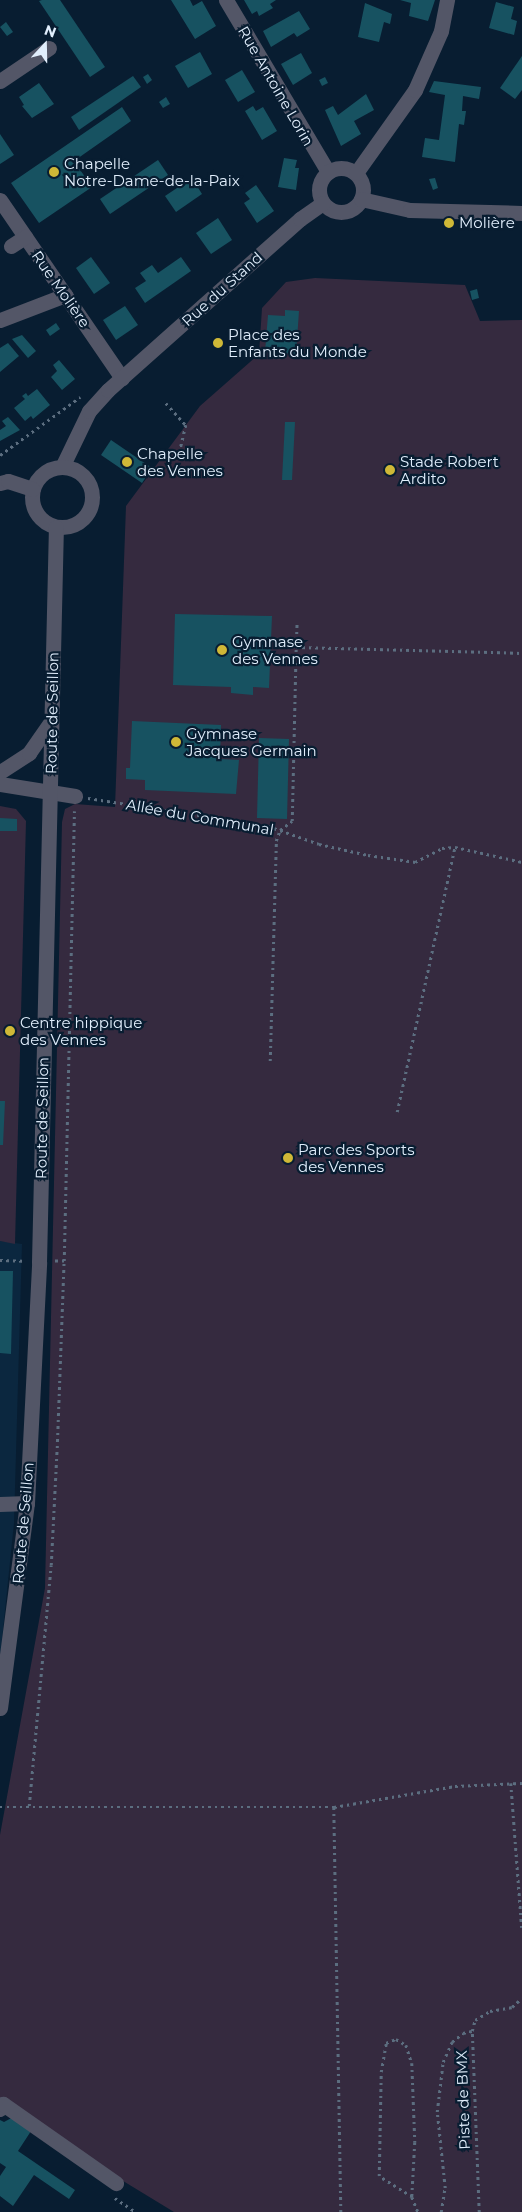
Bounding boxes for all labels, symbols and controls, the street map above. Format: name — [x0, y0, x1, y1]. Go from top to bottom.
north arrow — [20, 20, 70, 70]
text: N — [42, 21, 59, 41]
street label: Rue Antoine Lorin — [234, 23, 318, 149]
place label: Chapelle Notre-Dame-de-la-Paix — [64, 154, 240, 189]
marker: Chapelle Notre-Dame-de-la-Paix — [48, 166, 60, 178]
place label: Molière — [459, 214, 515, 232]
marker: Molière — [443, 217, 455, 229]
street label: Rue Molière — [28, 247, 94, 331]
street label: Rue du Stand — [178, 248, 266, 330]
place label: Place des Enfants du Monde — [228, 325, 367, 360]
marker: Place des Enfants du Monde — [212, 337, 224, 349]
place label: Chapelle des Vennes — [137, 444, 223, 479]
place label: Stade Robert Ardito — [400, 452, 499, 487]
marker: Chapelle des Vennes — [121, 456, 133, 468]
marker: Stade Robert Ardito — [384, 464, 396, 476]
place label: Gymnase des Vennes — [232, 632, 318, 667]
marker: Gymnase des Vennes — [216, 644, 228, 656]
street label: Route de Seillon — [42, 652, 62, 774]
place label: Gymnase Jacques Germain — [186, 724, 317, 759]
marker: Gymnase Jacques Germain — [170, 736, 182, 748]
street label: Allée du Communal — [125, 795, 275, 839]
place label: Centre hippique des Vennes — [20, 1013, 142, 1048]
marker: Centre hippique des Vennes — [4, 1025, 16, 1037]
street label: Route de Seillon — [32, 1057, 52, 1179]
place label: Parc des Sports des Vennes — [298, 1140, 415, 1175]
marker: Parc des Sports des Vennes — [282, 1152, 294, 1164]
street label: Route de Seillon — [9, 1461, 37, 1585]
street label: Piste de BMX — [452, 2050, 474, 2150]

